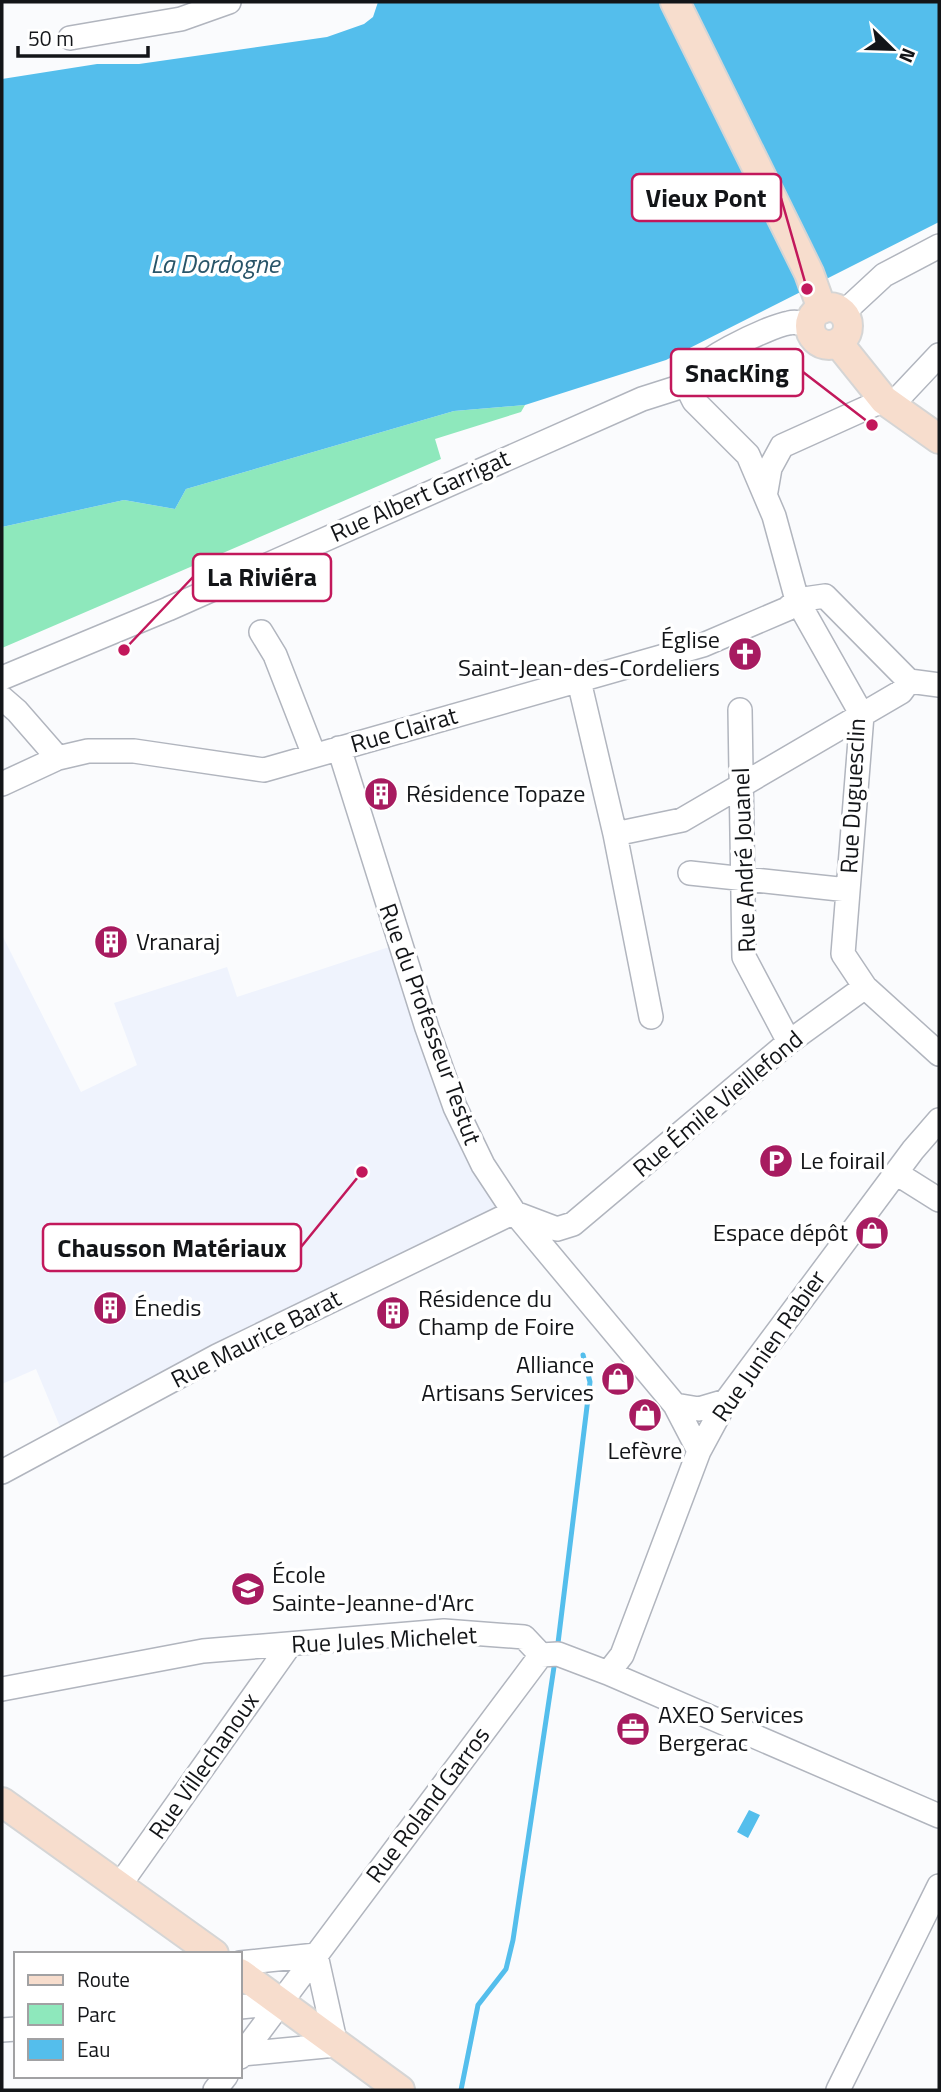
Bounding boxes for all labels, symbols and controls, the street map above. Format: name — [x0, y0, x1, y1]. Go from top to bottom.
scale bar — [18, 14, 147, 58]
north arrow — [857, 14, 927, 84]
text: 50 m — [28, 22, 74, 54]
text: N — [892, 44, 924, 68]
callout: Vieux Pont — [632, 174, 781, 221]
text: Vieux Pont — [645, 178, 767, 217]
water label: La Dordogne — [150, 244, 282, 283]
callout: SnacKing — [671, 349, 803, 396]
text: SnacKing — [685, 353, 789, 392]
street label: Rue Albert Garrigat — [324, 439, 516, 551]
callout: La Riviéra — [193, 554, 331, 601]
text: La Riviéra — [207, 557, 317, 596]
place label: Église Saint-Jean-des-Cordeliers — [458, 621, 720, 685]
church icon: Église Saint-Jean-des-Cordeliers — [726, 635, 764, 673]
street label: Rue Clairat — [346, 696, 462, 761]
street label: Rue Duguesclin — [830, 717, 874, 875]
street label: Rue André Jouanel — [722, 767, 764, 953]
building icon: Résidence Topaze — [362, 775, 400, 813]
place label: Résidence Topaze — [406, 775, 585, 811]
street label: Rue du Professeur Testut — [371, 898, 492, 1150]
building icon: Vranaraj — [92, 923, 130, 961]
place label: Vranaraj — [136, 923, 220, 959]
street label: Rue Émile Vieillefond — [625, 1021, 810, 1185]
parking icon: Le foirail — [757, 1142, 795, 1180]
place label: Le foirail — [800, 1142, 886, 1178]
place label: Espace dépôt — [713, 1214, 849, 1250]
shop icon: Espace dépôt — [853, 1214, 891, 1252]
callout: Chausson Matériaux — [43, 1224, 301, 1271]
text: Chausson Matériaux — [57, 1228, 287, 1267]
street label: Rue Junien Rabier — [702, 1262, 834, 1429]
street label: Rue Maurice Barat — [164, 1279, 347, 1397]
place label: Résidence du Champ de Foire — [418, 1280, 574, 1344]
building icon: Énedis — [91, 1289, 129, 1327]
place label: Énedis — [134, 1289, 201, 1325]
building icon: Résidence du Champ de Foire — [374, 1294, 412, 1332]
place label: Alliance Artisans Services — [421, 1346, 594, 1410]
shop icon: Alliance Artisans Services — [599, 1360, 637, 1398]
shop icon: Lefèvre — [626, 1396, 664, 1434]
place label: Lefèvre — [608, 1432, 682, 1468]
place label: École Sainte-Jeanne-d'Arc — [272, 1556, 474, 1620]
school or university icon: École Sainte-Jeanne-d'Arc — [229, 1570, 267, 1608]
street label: Rue Jules Michelet — [290, 1616, 478, 1662]
street label: Rue Villechanoux — [139, 1685, 267, 1846]
place label: AXEO Services Bergerac — [658, 1696, 804, 1760]
office icon: AXEO Services Bergerac — [614, 1710, 652, 1748]
street label: Rue Roland Garros — [356, 1719, 498, 1890]
legend — [14, 1952, 242, 2078]
text: Route — [77, 1963, 130, 1995]
text: Parc — [77, 1998, 116, 2030]
text: Eau — [77, 2033, 110, 2065]

